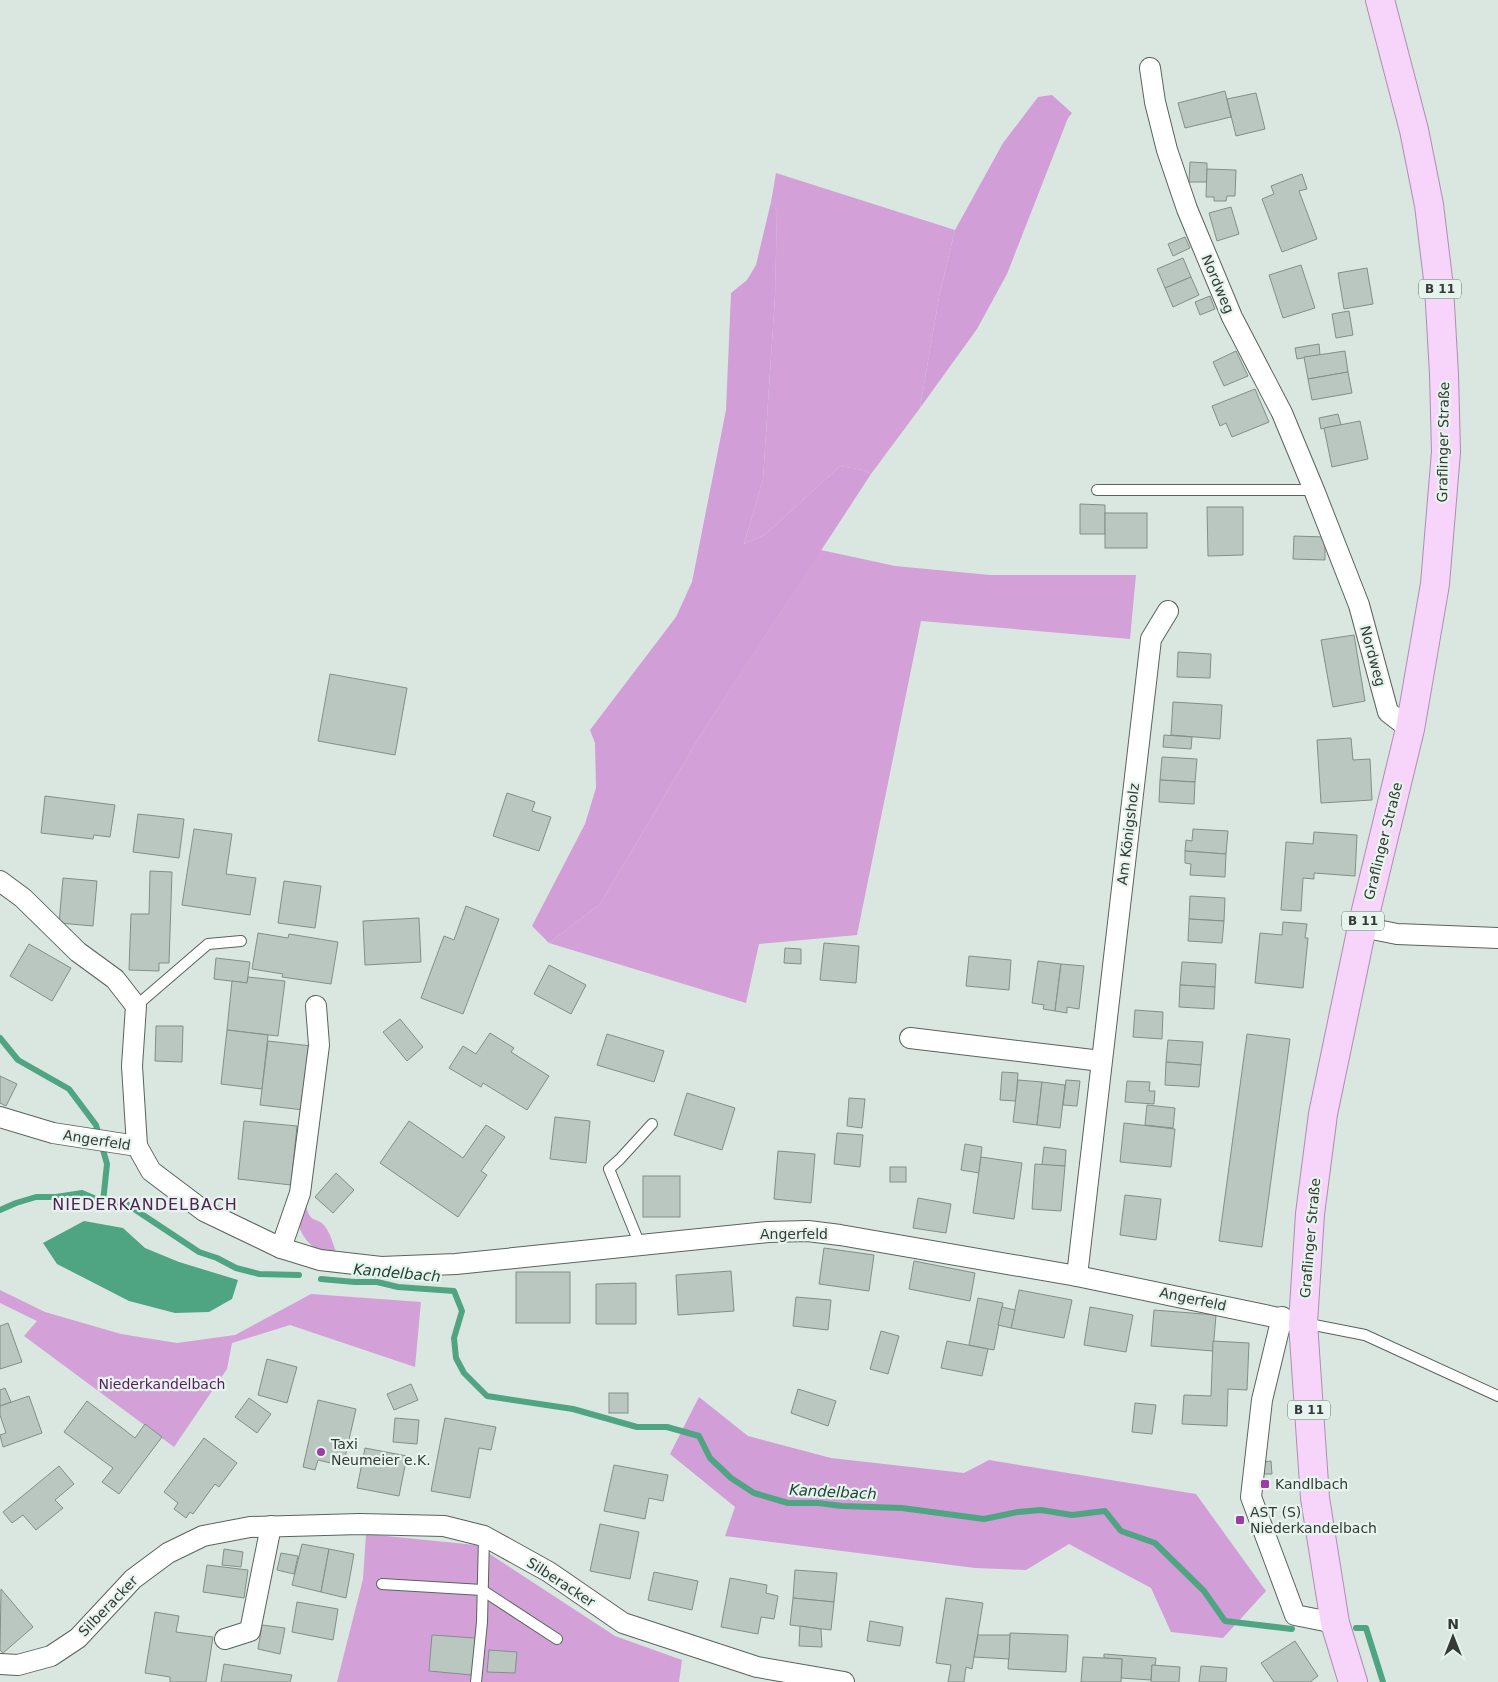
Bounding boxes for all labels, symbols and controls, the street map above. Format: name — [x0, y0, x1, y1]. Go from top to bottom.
street label: Nordweg — [1198, 252, 1238, 316]
road number: B 11 — [1419, 280, 1461, 298]
street label: Graflinger Straße — [1434, 382, 1452, 502]
street label: Nordweg — [1357, 624, 1389, 688]
street label: Graflinger Straße — [1361, 781, 1405, 901]
street label: Am Königsholz — [1114, 782, 1142, 886]
road number: B 11 — [1342, 911, 1384, 930]
street label: Angerfeld — [62, 1127, 132, 1153]
street label: Graflinger Straße — [1297, 1177, 1323, 1299]
district label: NIEDERKANDELBACH — [52, 1195, 238, 1214]
street label: Angerfeld — [760, 1226, 828, 1242]
water label: Kandelbach — [353, 1260, 441, 1286]
street label: Angerfeld — [1158, 1284, 1228, 1314]
park label: Niederkandelbach — [99, 1376, 225, 1392]
road number: B 11 — [1288, 1400, 1330, 1420]
place label: Taxi Neumeier e.K. — [330, 1436, 431, 1468]
marker: Taxi Neumeier e.K. — [315, 1446, 327, 1458]
place label: Kandlbach — [1275, 1476, 1348, 1492]
marker: Kandlbach — [1259, 1478, 1271, 1490]
water label: Kandelbach — [789, 1481, 877, 1503]
place label: AST (S) Niederkandelbach — [1250, 1504, 1377, 1536]
marker: AST (S) Niederkandelbach — [1234, 1514, 1246, 1526]
street label: Silberacker — [524, 1554, 598, 1610]
street label: Silberacker — [75, 1572, 141, 1640]
north arrow — [1428, 1612, 1478, 1662]
text: N — [1447, 1616, 1459, 1632]

